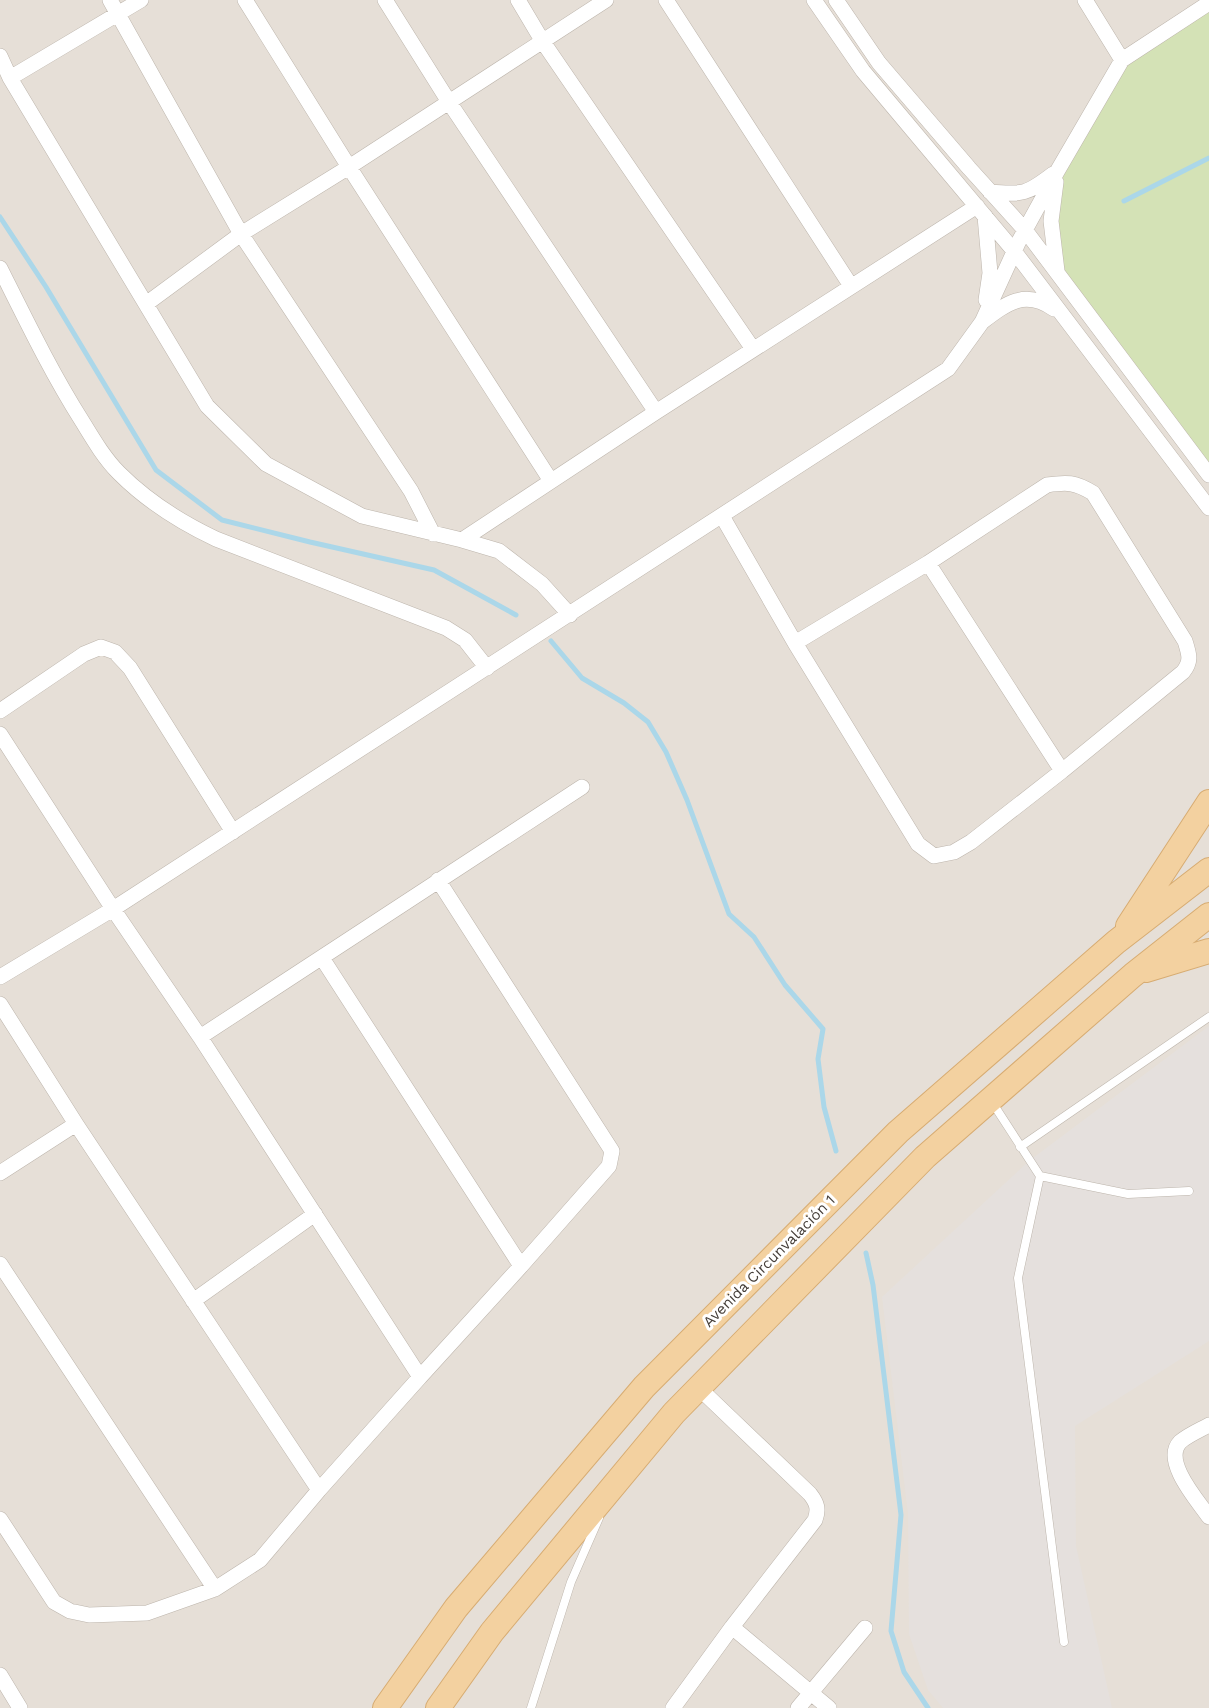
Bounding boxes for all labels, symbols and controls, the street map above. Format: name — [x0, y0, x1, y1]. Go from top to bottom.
street label: Avenida Circunvalación 1 — [699, 1191, 839, 1331]

